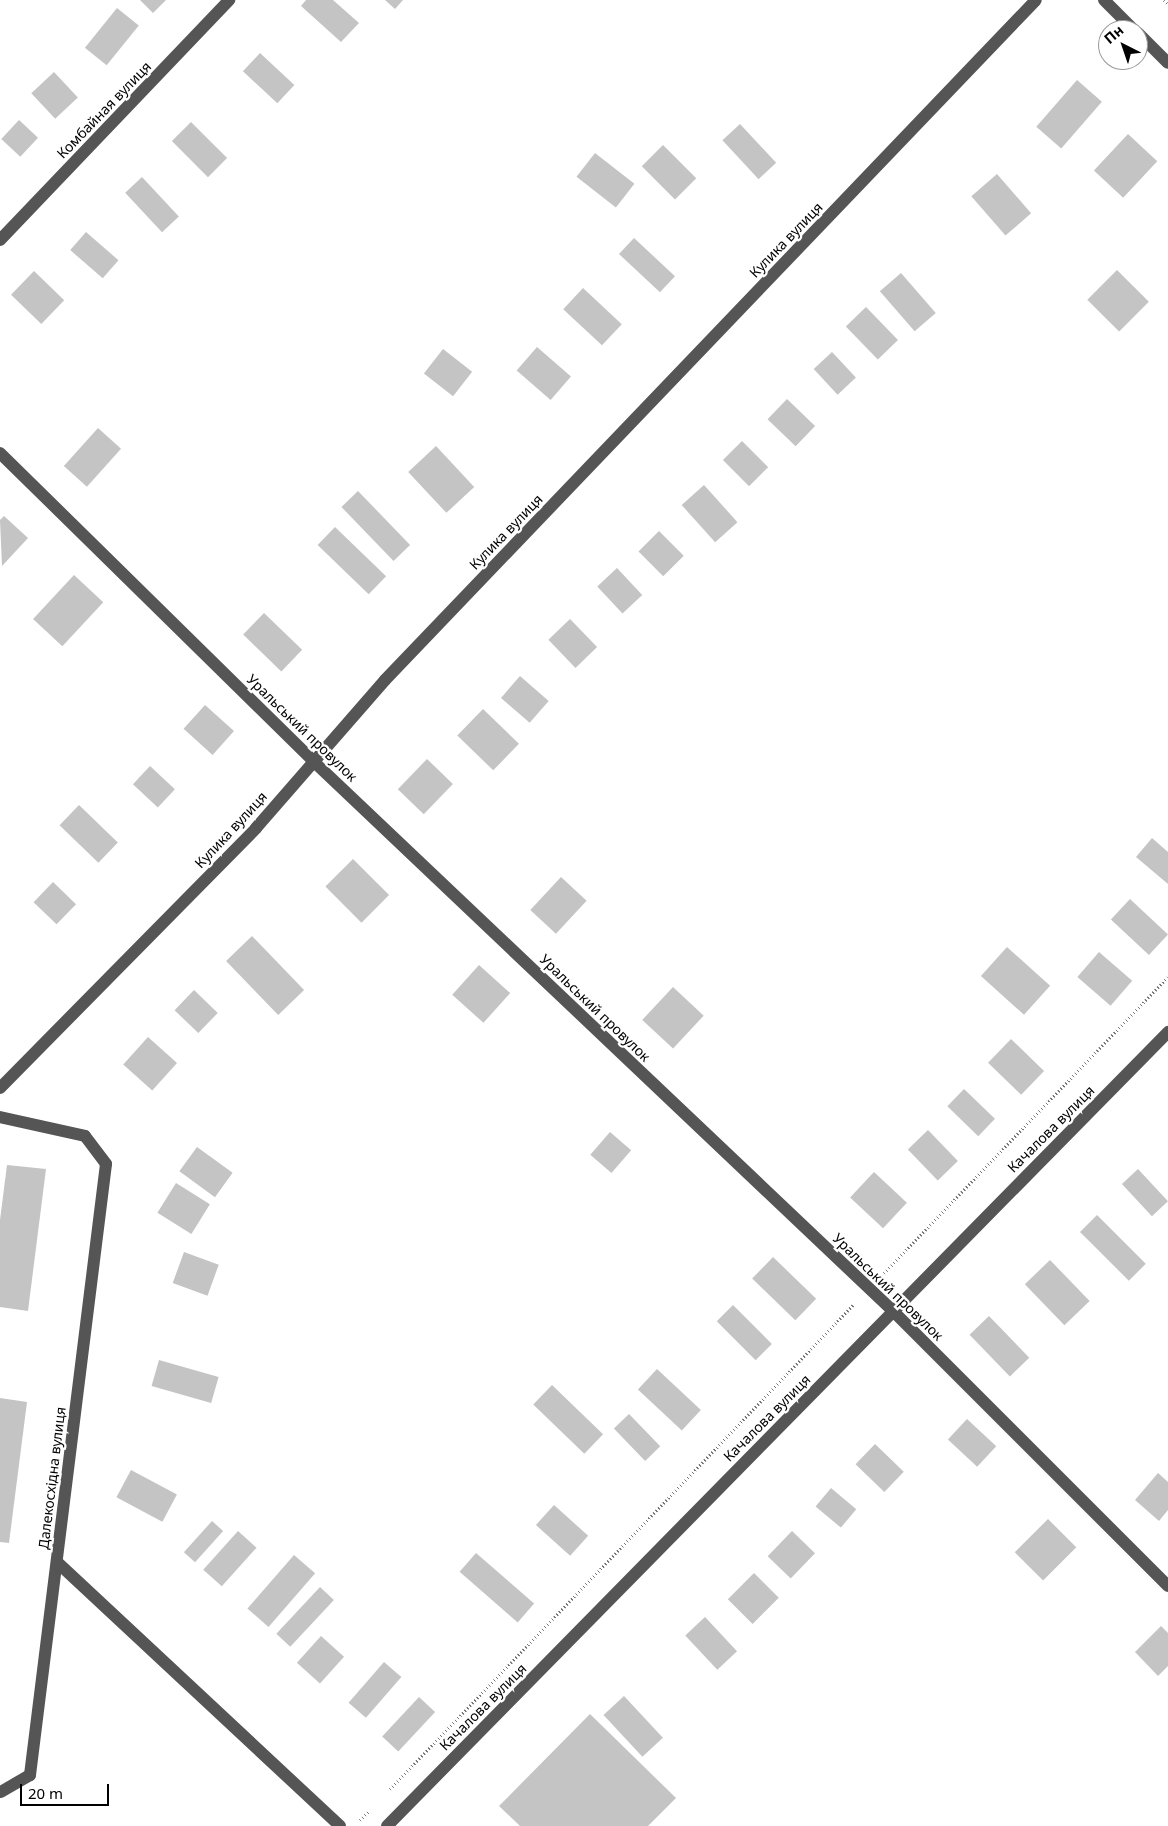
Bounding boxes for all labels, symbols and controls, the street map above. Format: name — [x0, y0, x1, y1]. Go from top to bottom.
north arrow — [1098, 20, 1148, 70]
text: Пн — [1100, 20, 1127, 48]
street label: Комбайная вулиця — [53, 58, 155, 162]
street label: Кулика вулиця — [746, 199, 826, 281]
street label: Кулика вулиця — [466, 491, 546, 573]
street label: Уральський провулок — [243, 671, 361, 785]
street label: Кулика вулиця — [191, 788, 271, 872]
street label: Уральський провулок — [536, 951, 654, 1065]
street label: Качалова вулиця — [1004, 1082, 1098, 1176]
street label: Уральський провулок — [829, 1230, 947, 1344]
street label: Качалова вулиця — [720, 1371, 814, 1465]
street label: Далекосхідна вулиця — [35, 1406, 69, 1550]
street label: Качалова вулиця — [436, 1660, 530, 1754]
scale bar — [22, 1774, 111, 1806]
text: 20 m — [28, 1783, 63, 1803]

